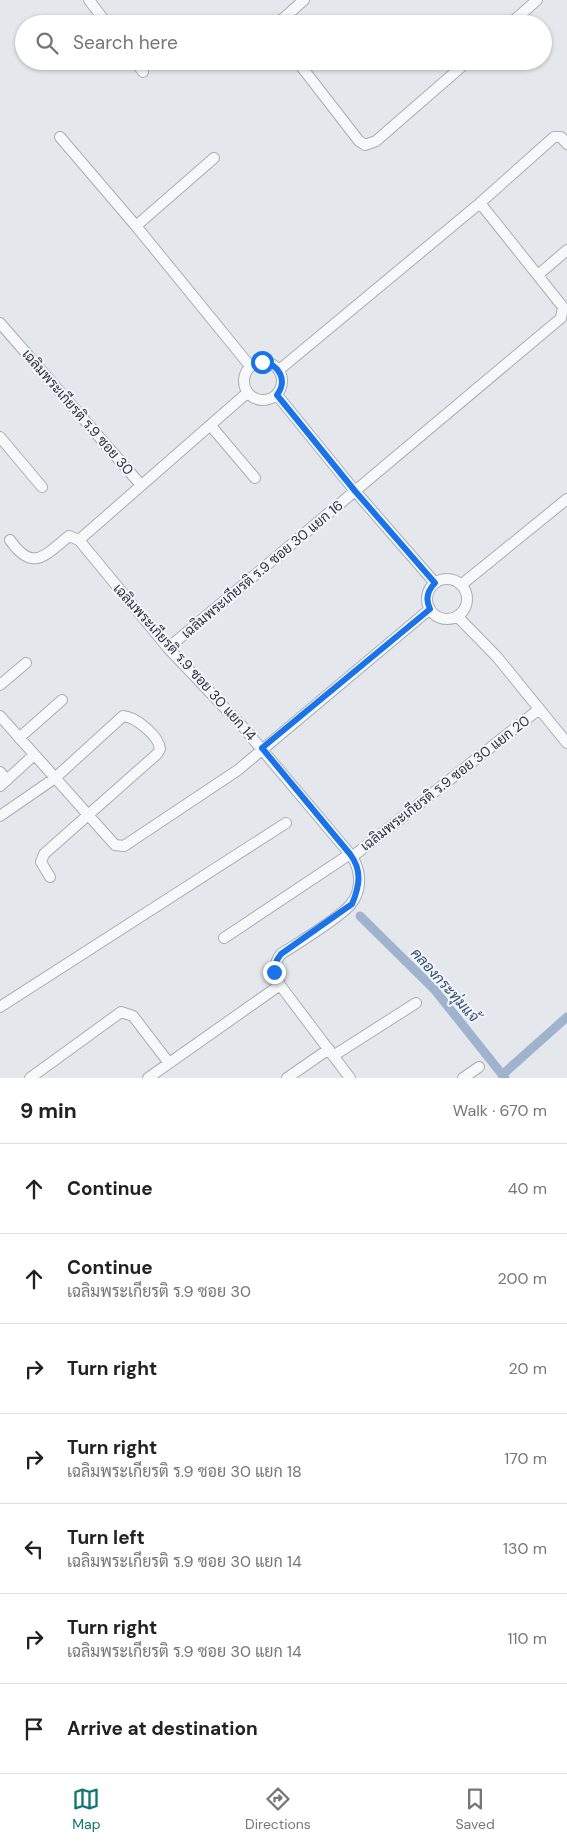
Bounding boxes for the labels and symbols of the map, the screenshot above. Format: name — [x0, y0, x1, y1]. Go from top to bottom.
street label: เฉลิมพระเกียรติ ร.9 ซอย 30 — [18, 345, 138, 479]
route start — [251, 351, 274, 374]
street label: เฉลิมพระเกียรติ ร.9 ซอย 30 แยก 16 — [177, 496, 347, 642]
street label: เฉลิมพระเกียรติ ร.9 ซอย 30 แยก 14 — [110, 580, 261, 745]
street label: เฉลิมพระเกียรติ ร.9 ซอย 30 แยก 20 — [357, 711, 533, 855]
water label: คลองกระทุ่มแจ้ — [406, 944, 486, 1029]
route end — [263, 961, 286, 984]

